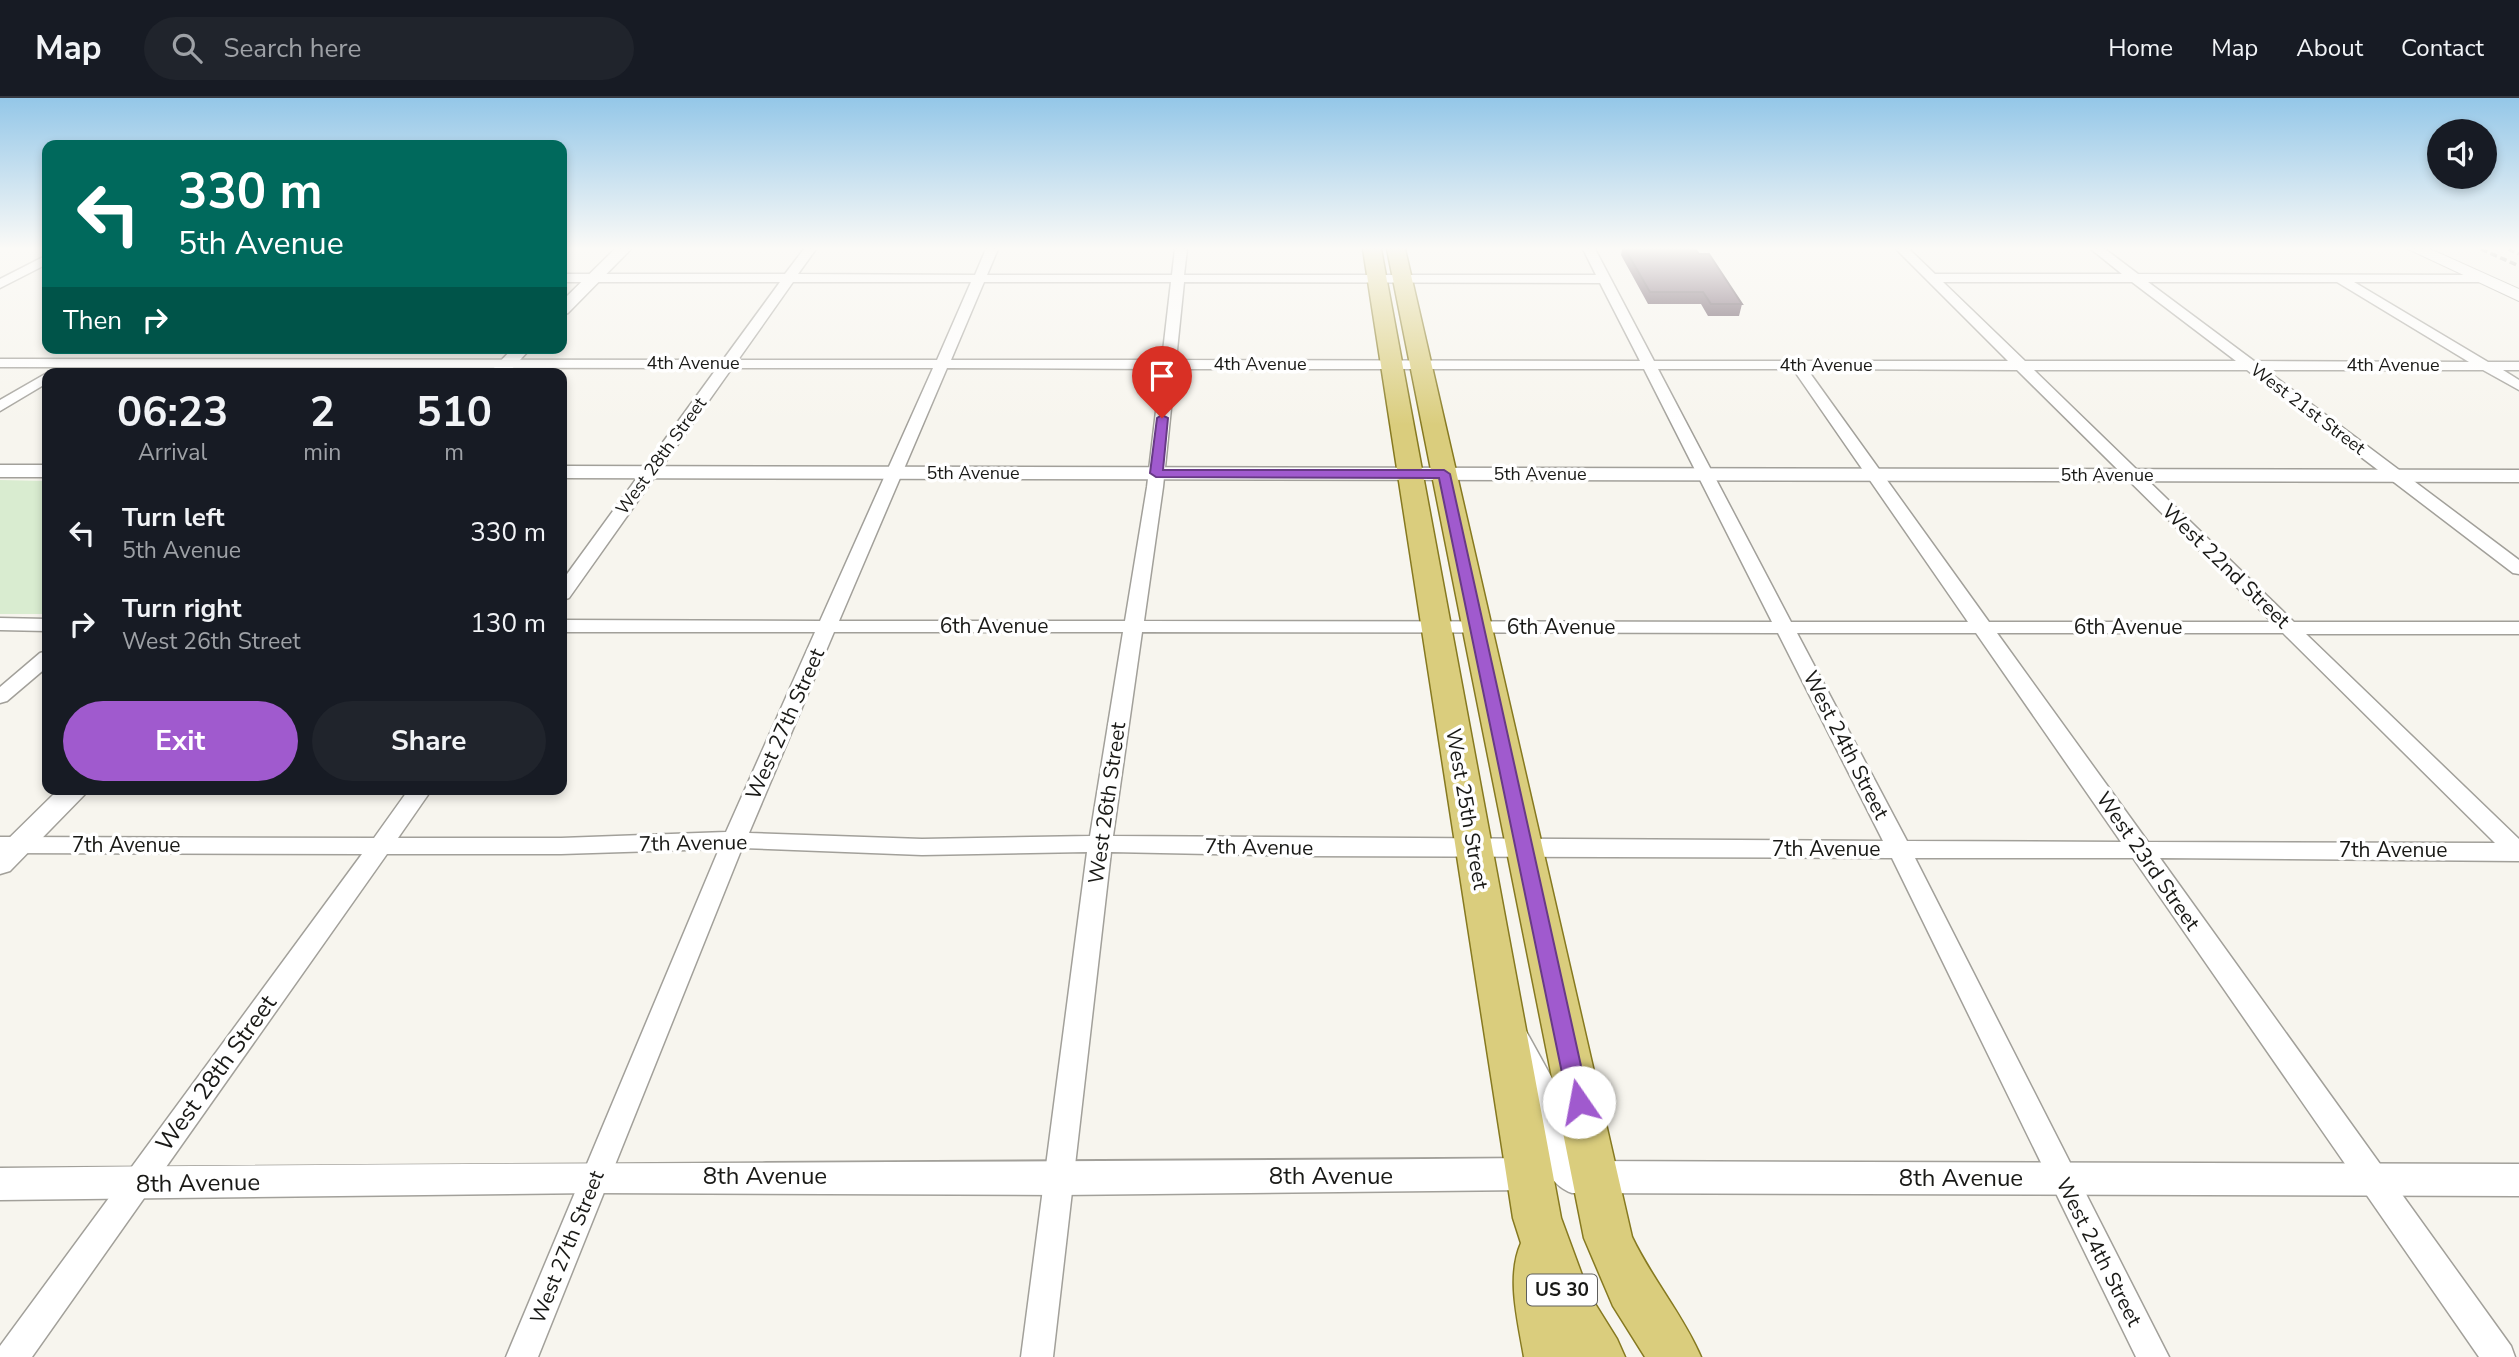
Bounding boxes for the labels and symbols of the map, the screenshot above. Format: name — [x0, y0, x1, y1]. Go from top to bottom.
pin — [1132, 346, 1192, 418]
street label: 4th Avenue — [646, 351, 740, 375]
street label: 4th Avenue — [1213, 352, 1307, 376]
street label: 4th Avenue — [1779, 353, 1873, 377]
street label: 4th Avenue — [2346, 353, 2440, 377]
street label: West 21st Street — [2246, 358, 2371, 461]
street label: West 28th Street — [610, 392, 712, 520]
street label: 5th Avenue — [926, 461, 1020, 485]
street label: 5th Avenue — [1493, 462, 1587, 486]
street label: 5th Avenue — [2060, 463, 2154, 487]
street label: West 22nd Street — [2156, 498, 2297, 635]
street label: 6th Avenue — [940, 612, 1048, 640]
street label: 6th Avenue — [1507, 613, 1615, 641]
street label: 6th Avenue — [2074, 613, 2182, 641]
street label: West 27th Street — [739, 643, 831, 804]
street label: West 24th Street — [1797, 666, 1896, 825]
street label: West 26th Street — [1082, 720, 1132, 886]
street label: West 25th Street — [1439, 726, 1495, 892]
street label: West 23rd Street — [2090, 786, 2207, 936]
street label: 7th Avenue — [638, 828, 748, 858]
street label: 7th Avenue — [72, 831, 180, 859]
street label: 7th Avenue — [1204, 832, 1314, 862]
street label: 7th Avenue — [1772, 835, 1880, 863]
street label: 7th Avenue — [2339, 836, 2447, 864]
street label: West 28th Street — [148, 988, 284, 1158]
position arrow — [1542, 1065, 1616, 1139]
street label: 8th Avenue — [703, 1160, 827, 1192]
street label: 8th Avenue — [1269, 1160, 1393, 1192]
street label: 8th Avenue — [1899, 1162, 2023, 1194]
street label: 8th Avenue — [136, 1166, 260, 1200]
street label: West 27th Street — [523, 1166, 611, 1328]
street label: West 24th Street — [2050, 1173, 2149, 1332]
road number: US 30 — [1527, 1274, 1597, 1306]

